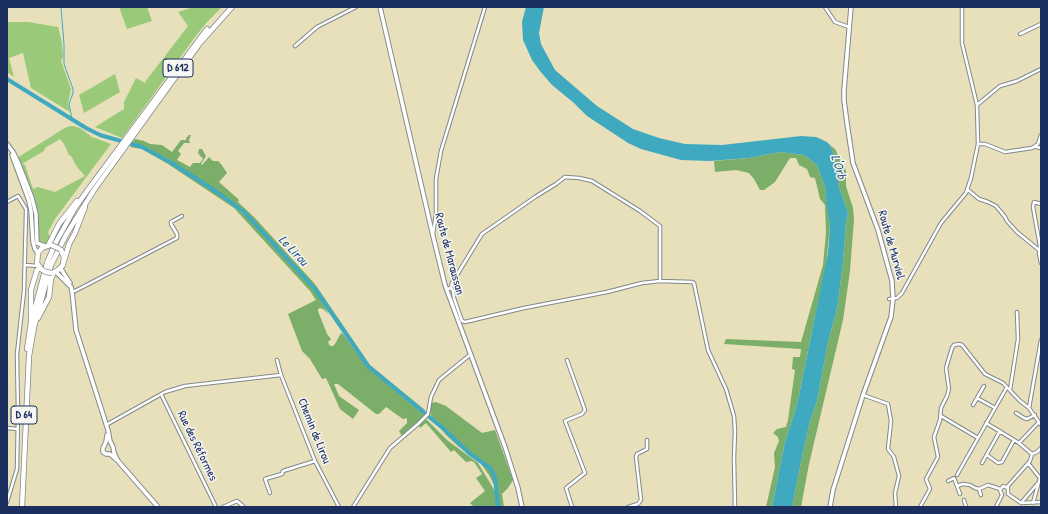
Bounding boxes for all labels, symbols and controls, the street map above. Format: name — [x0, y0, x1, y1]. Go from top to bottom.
road number: D 612 — [163, 59, 193, 77]
water label: L'Orb — [827, 153, 849, 181]
street label: Route de Murviel — [874, 209, 908, 281]
street label: Route de Maraussan — [431, 211, 467, 297]
water label: Le Lirou — [275, 232, 311, 270]
street label: Chemin de Lirou — [294, 396, 334, 466]
road number: D 64 — [11, 406, 37, 424]
street label: Rue des Réformes — [174, 409, 220, 483]

